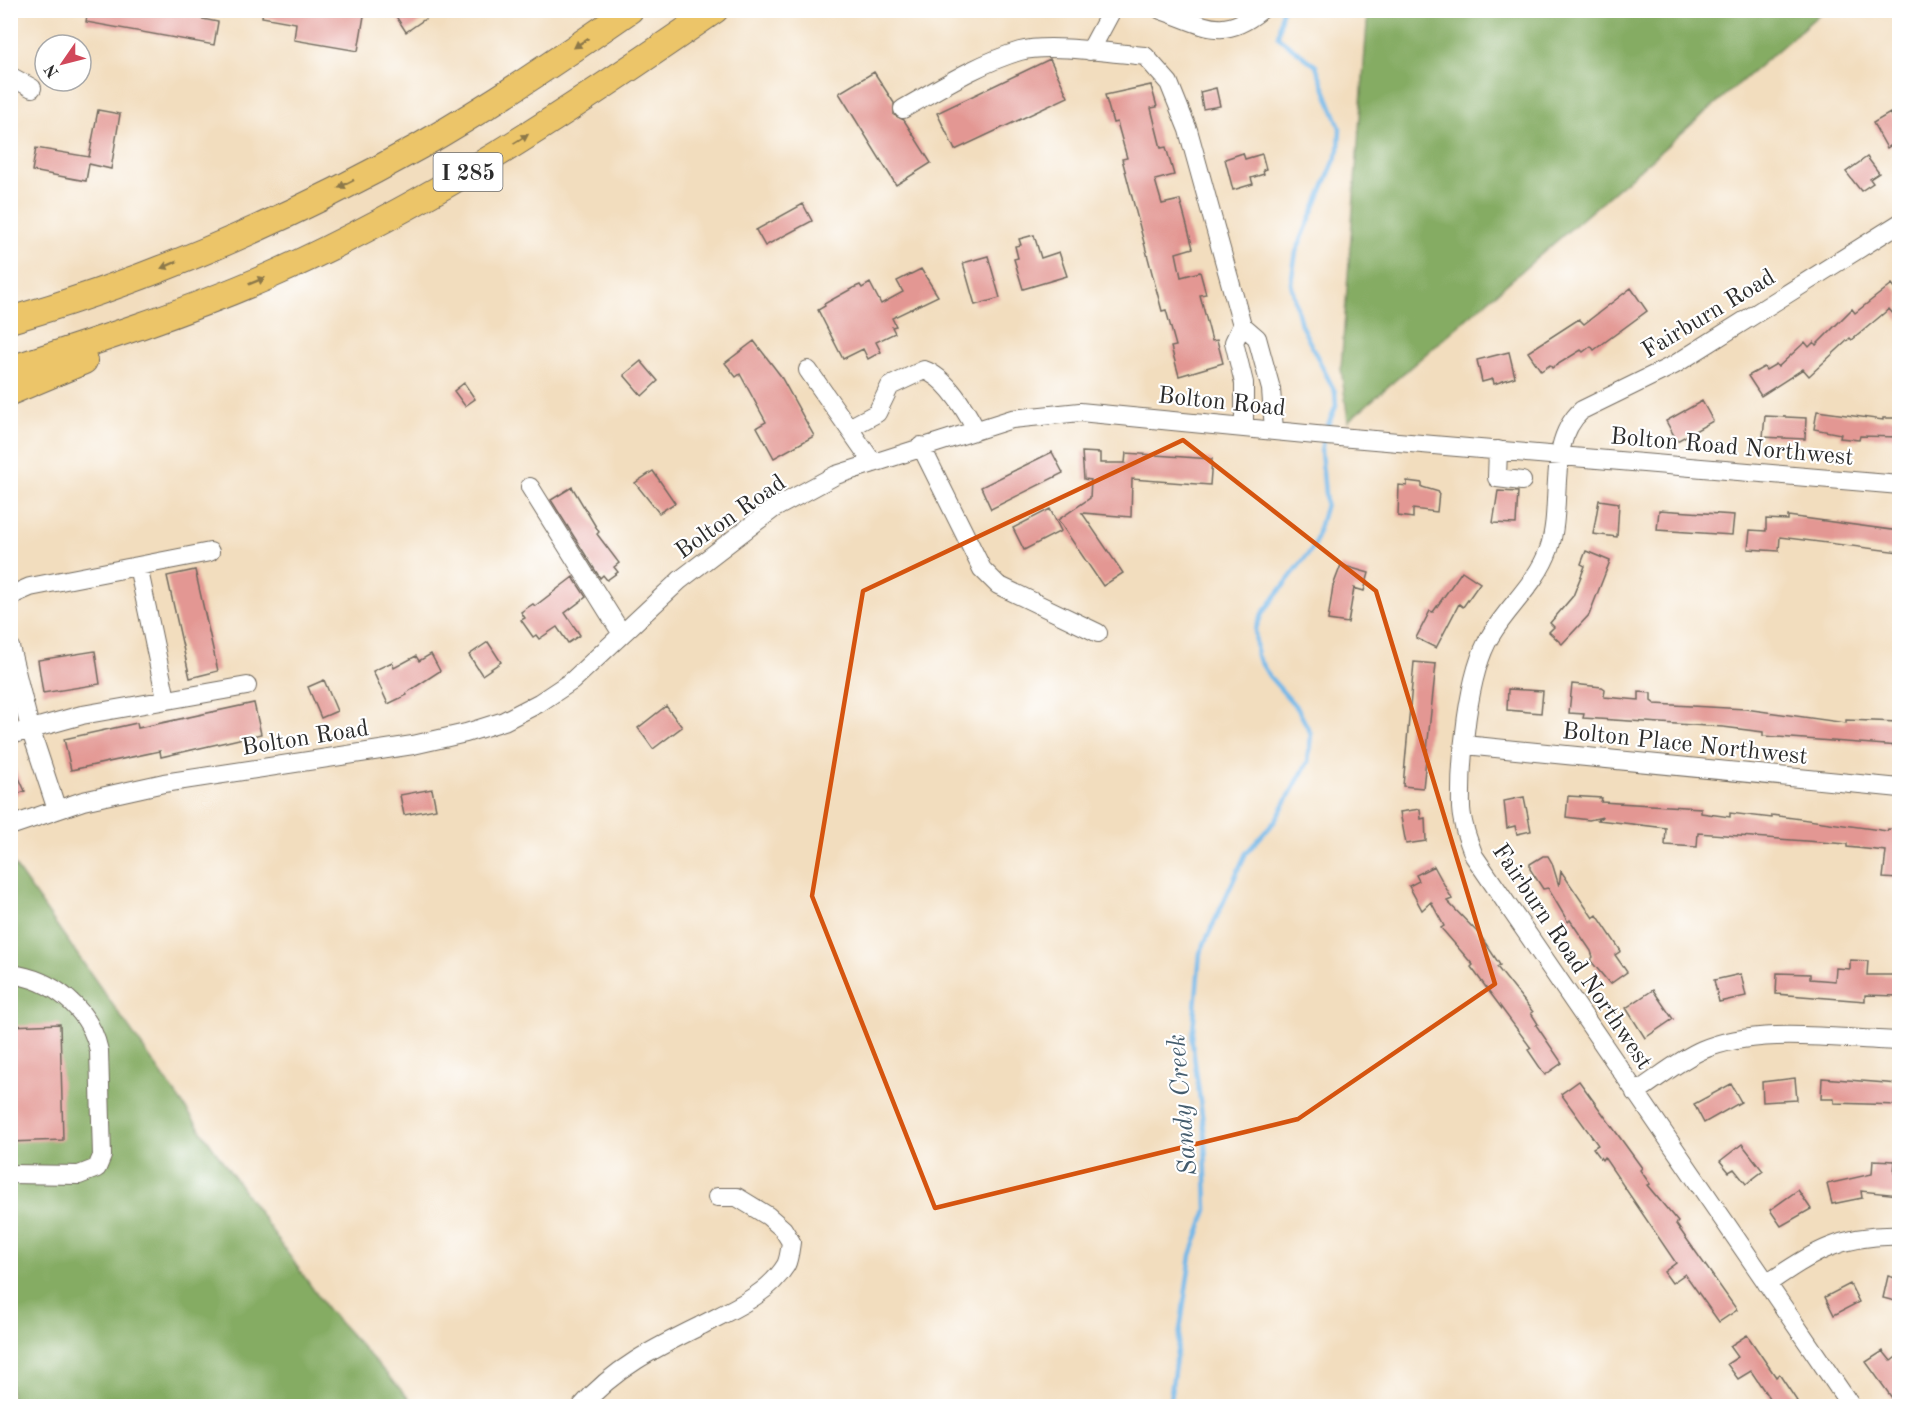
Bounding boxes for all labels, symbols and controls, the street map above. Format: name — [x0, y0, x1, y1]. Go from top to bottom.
north arrow — [33, 33, 93, 93]
one-way arrow — [574, 37, 590, 49]
text: N — [42, 60, 62, 80]
one-way arrow — [513, 134, 529, 145]
road number: I 285 — [434, 153, 502, 191]
one-way arrow — [338, 179, 355, 189]
one-way arrow — [160, 261, 178, 270]
street label: Fairburn Road — [1638, 266, 1780, 364]
one-way arrow — [248, 276, 266, 285]
street label: Bolton Road — [1157, 384, 1287, 422]
street label: Bolton Road Northwest — [1609, 425, 1854, 471]
street label: Bolton Road — [672, 471, 791, 564]
street label: Bolton Road — [240, 717, 371, 761]
street label: Bolton Place Northwest — [1561, 720, 1809, 770]
street label: Fairburn Road Northwest — [1487, 840, 1656, 1074]
water label: Sandy Creek — [1164, 1033, 1202, 1177]

